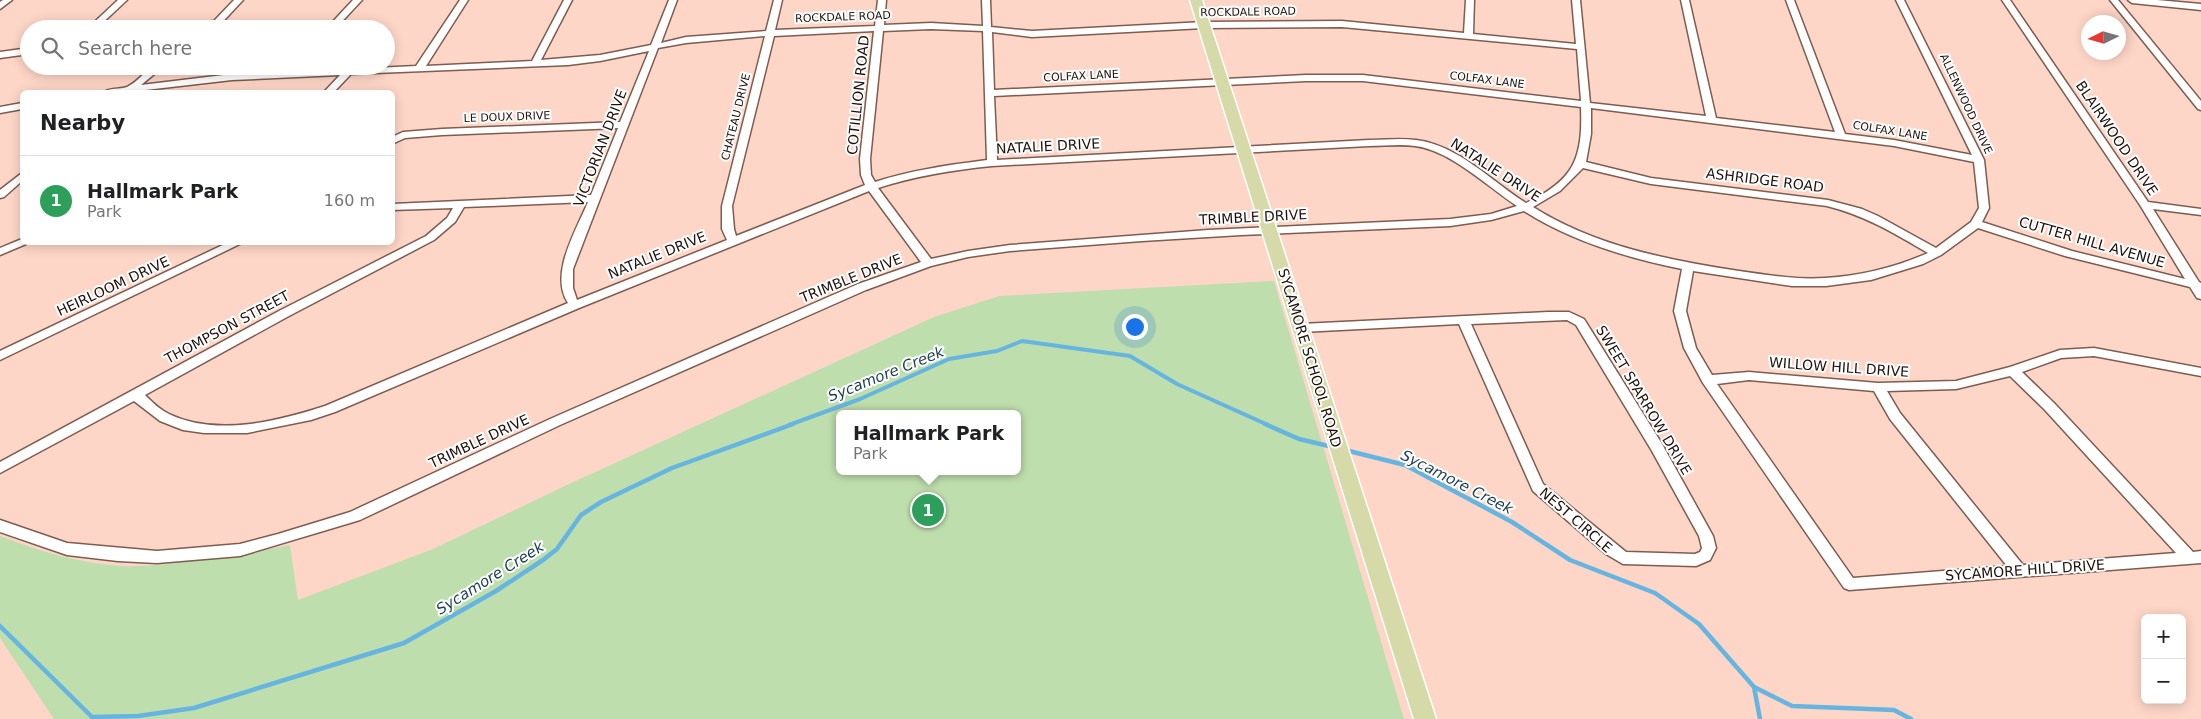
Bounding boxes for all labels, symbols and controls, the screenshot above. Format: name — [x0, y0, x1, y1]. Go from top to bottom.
street label: ROCKDALE ROAD — [1200, 5, 1296, 19]
street label: ROCKDALE ROAD — [795, 9, 891, 25]
north arrow — [2081, 15, 2126, 60]
search box — [20, 20, 395, 75]
icon: search — [38, 34, 66, 62]
street label: COTILLION ROAD — [844, 34, 872, 156]
text: Search here — [78, 37, 192, 59]
street label: ALLENWOOD DRIVE — [1937, 52, 1995, 156]
street label: COLFAX LANE — [1043, 68, 1119, 84]
street label: COLFAX LANE — [1449, 69, 1525, 91]
street label: CHATEAU DRIVE — [719, 72, 753, 162]
street label: BLAIRWOOD DRIVE — [2073, 78, 2161, 198]
street label: VICTORIAN DRIVE — [570, 87, 630, 209]
street label: LE DOUX DRIVE — [463, 109, 551, 125]
text: Nearby — [40, 111, 125, 135]
street label: COLFAX LANE — [1852, 119, 1928, 143]
street label: NATALIE DRIVE — [996, 135, 1100, 157]
street label: NATALIE DRIVE — [1448, 135, 1544, 205]
street label: ASHRIDGE ROAD — [1705, 165, 1825, 195]
text: Hallmark Park — [87, 180, 238, 202]
text: 1 — [50, 191, 62, 210]
text: 160 m — [324, 191, 375, 210]
text: Park — [87, 202, 122, 221]
street label: TRIMBLE DRIVE — [1198, 206, 1307, 228]
street label: CUTTER HILL AVENUE — [2017, 213, 2167, 271]
street label: NATALIE DRIVE — [606, 228, 708, 282]
street label: TRIMBLE DRIVE — [797, 250, 904, 306]
street label: HEIRLOOM DRIVE — [54, 253, 172, 319]
street label: SYCAMORE SCHOOL ROAD — [1275, 266, 1345, 450]
street label: THOMPSON STREET — [161, 287, 292, 367]
your location — [1122, 314, 1148, 340]
street label: SWEET SPARROW DRIVE — [1593, 322, 1695, 478]
water label: Sycamore Creek — [825, 342, 948, 405]
street label: WILLOW HILL DRIVE — [1769, 354, 1909, 380]
popup — [836, 410, 1021, 475]
street label: TRIMBLE DRIVE — [426, 411, 531, 472]
text: Hallmark Park — [853, 422, 1004, 444]
text: Park — [853, 444, 887, 463]
water label: Sycamore Creek — [1398, 446, 1517, 519]
street label: NEST CIRCLE — [1537, 484, 1615, 556]
pin: 1 — [912, 491, 944, 529]
water label: Sycamore Creek — [433, 537, 548, 618]
street label: SYCAMORE HILL DRIVE — [1945, 556, 2105, 584]
map controls — [2141, 614, 2186, 704]
button: + — [2141, 614, 2186, 659]
button: − — [2141, 659, 2186, 704]

